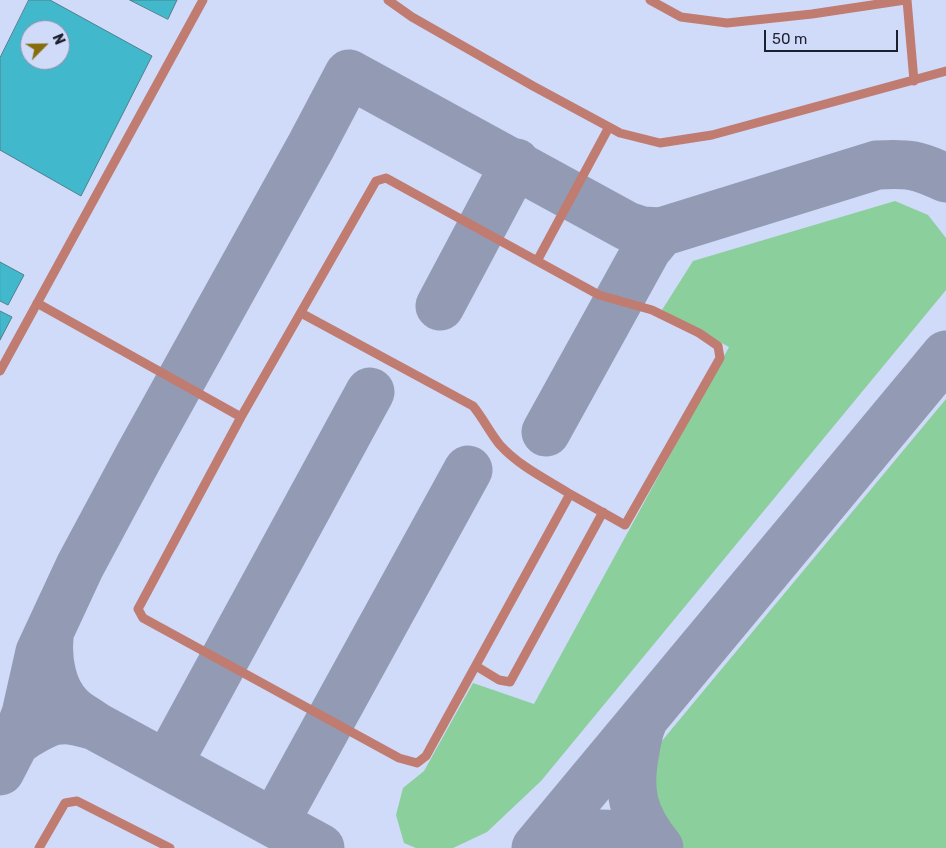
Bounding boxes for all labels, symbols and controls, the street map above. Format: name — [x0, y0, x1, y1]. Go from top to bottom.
north arrow — [20, 20, 70, 70]
scale bar — [766, 20, 900, 52]
text: 50 m — [772, 30, 807, 48]
text: N — [49, 31, 68, 47]

